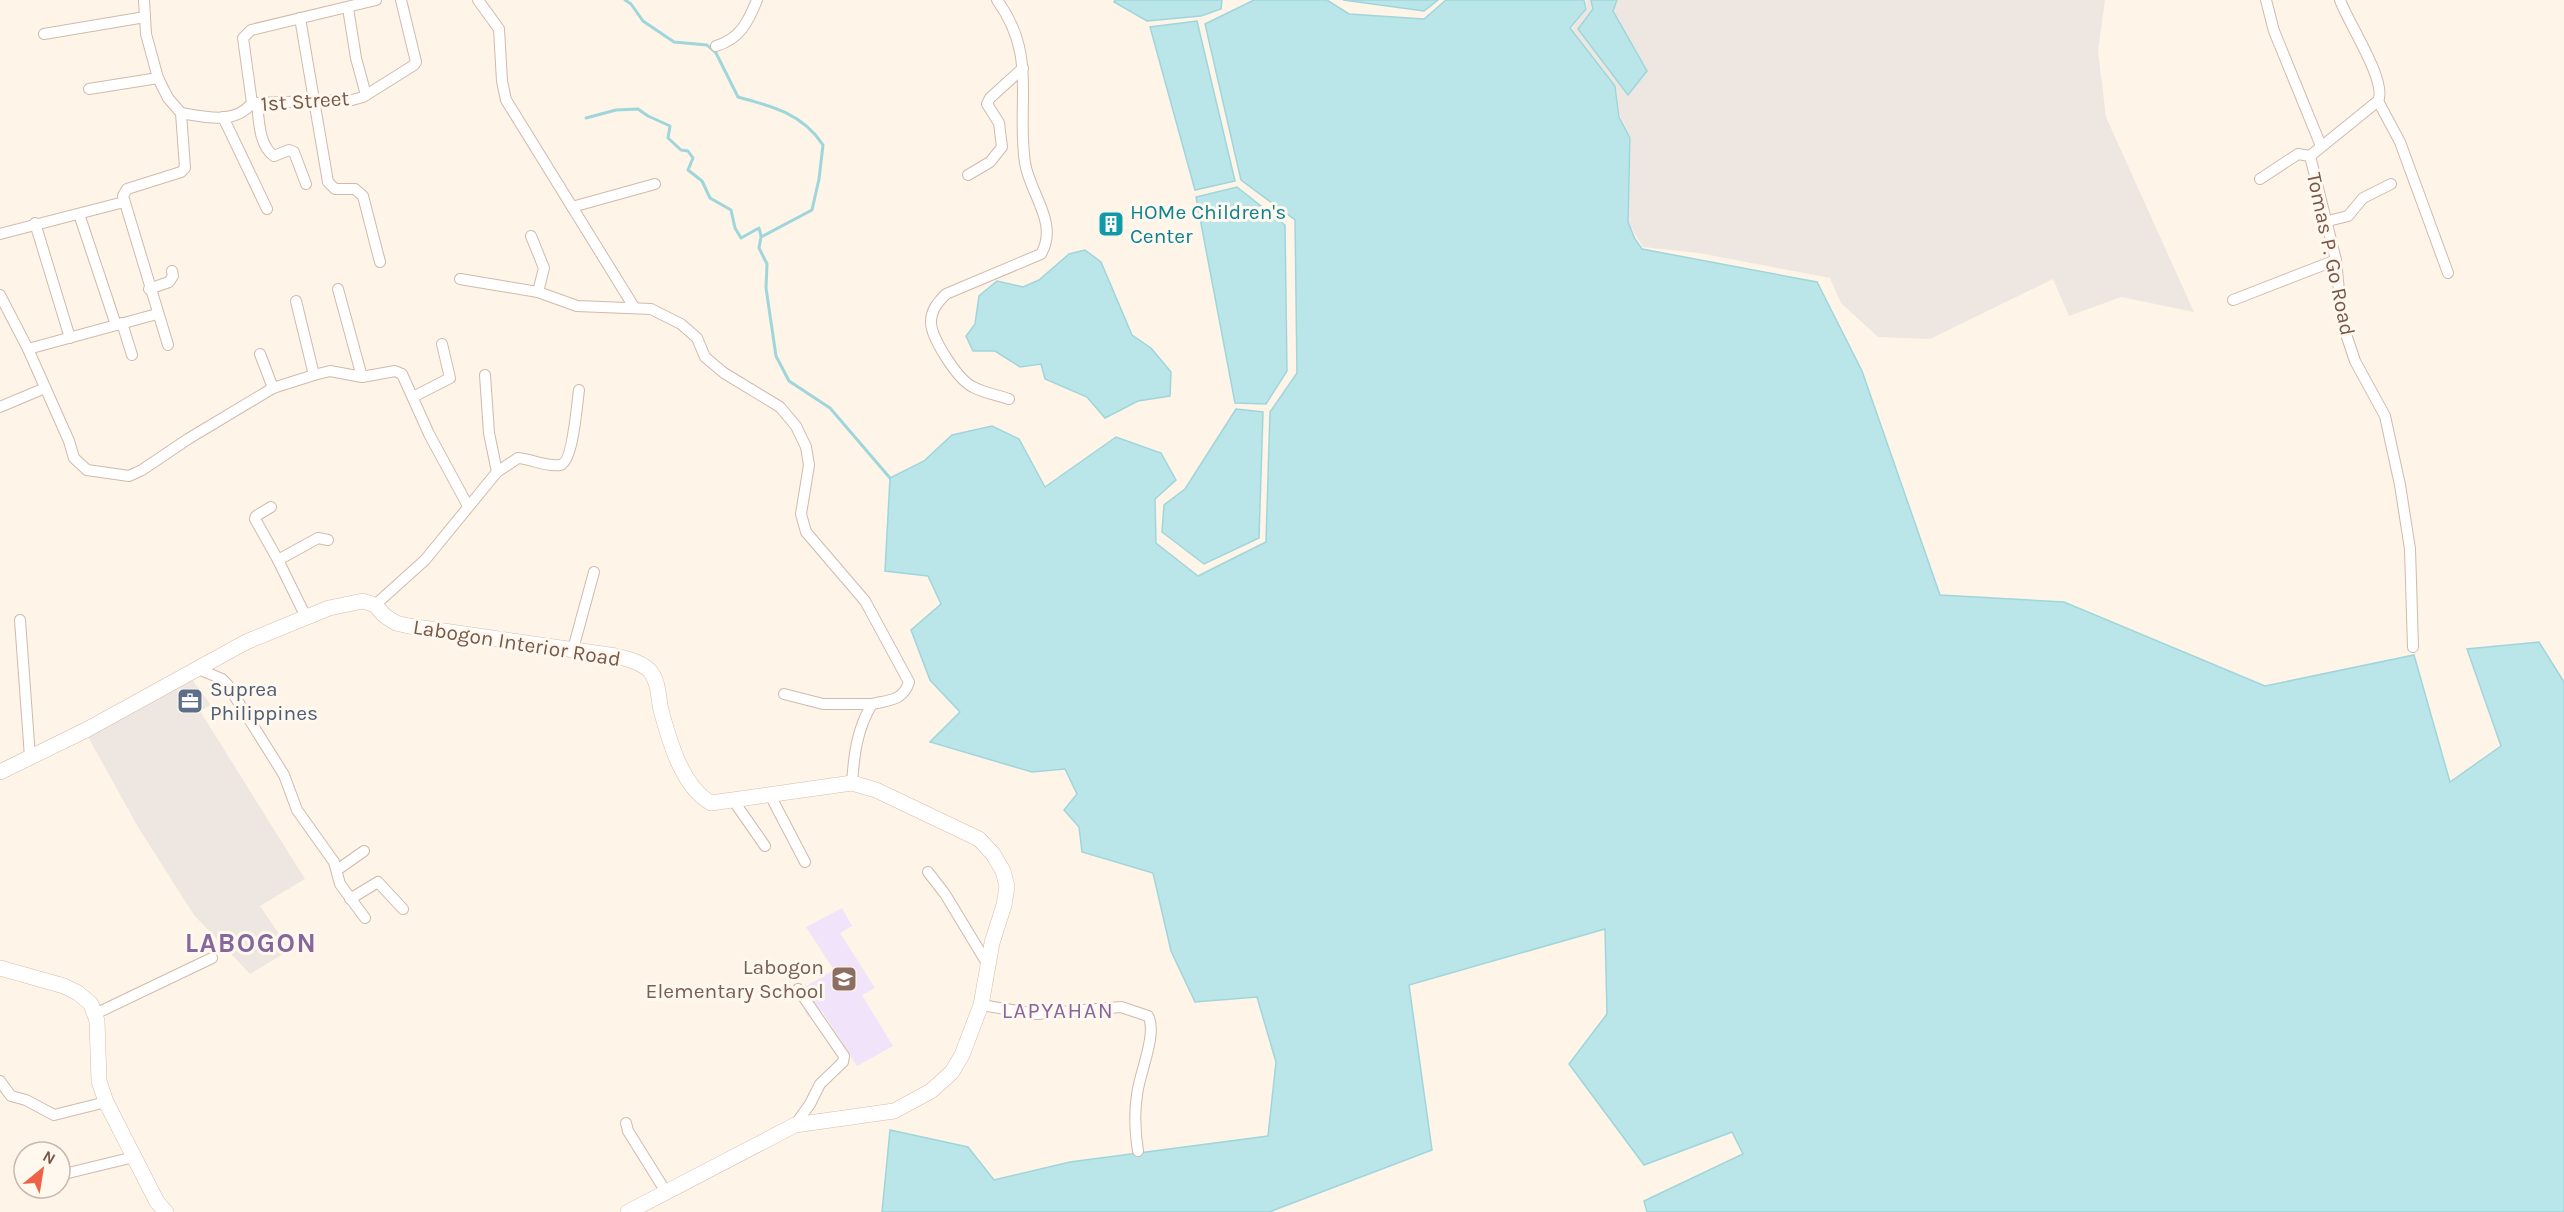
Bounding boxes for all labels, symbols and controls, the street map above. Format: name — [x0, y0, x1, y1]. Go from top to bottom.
street label: 1st Street — [260, 86, 350, 116]
street label: Tomas P. Go Road — [2302, 170, 2360, 338]
place label: HOMe Children's Center — [1130, 200, 1286, 248]
building icon: HOMe Children's Center — [1096, 209, 1126, 239]
street label: Labogon Interior Road — [412, 615, 622, 671]
place label: Suprea Philippines — [210, 677, 318, 725]
office icon: Suprea Philippines — [175, 686, 205, 716]
district label: LABOGON — [185, 927, 317, 959]
place label: Labogon Elementary School — [646, 955, 824, 1003]
school or university icon: Labogon Elementary School — [829, 964, 859, 994]
district label: LAPYAHAN — [1002, 998, 1114, 1024]
north arrow — [12, 1140, 72, 1200]
text: N — [40, 1146, 59, 1169]

